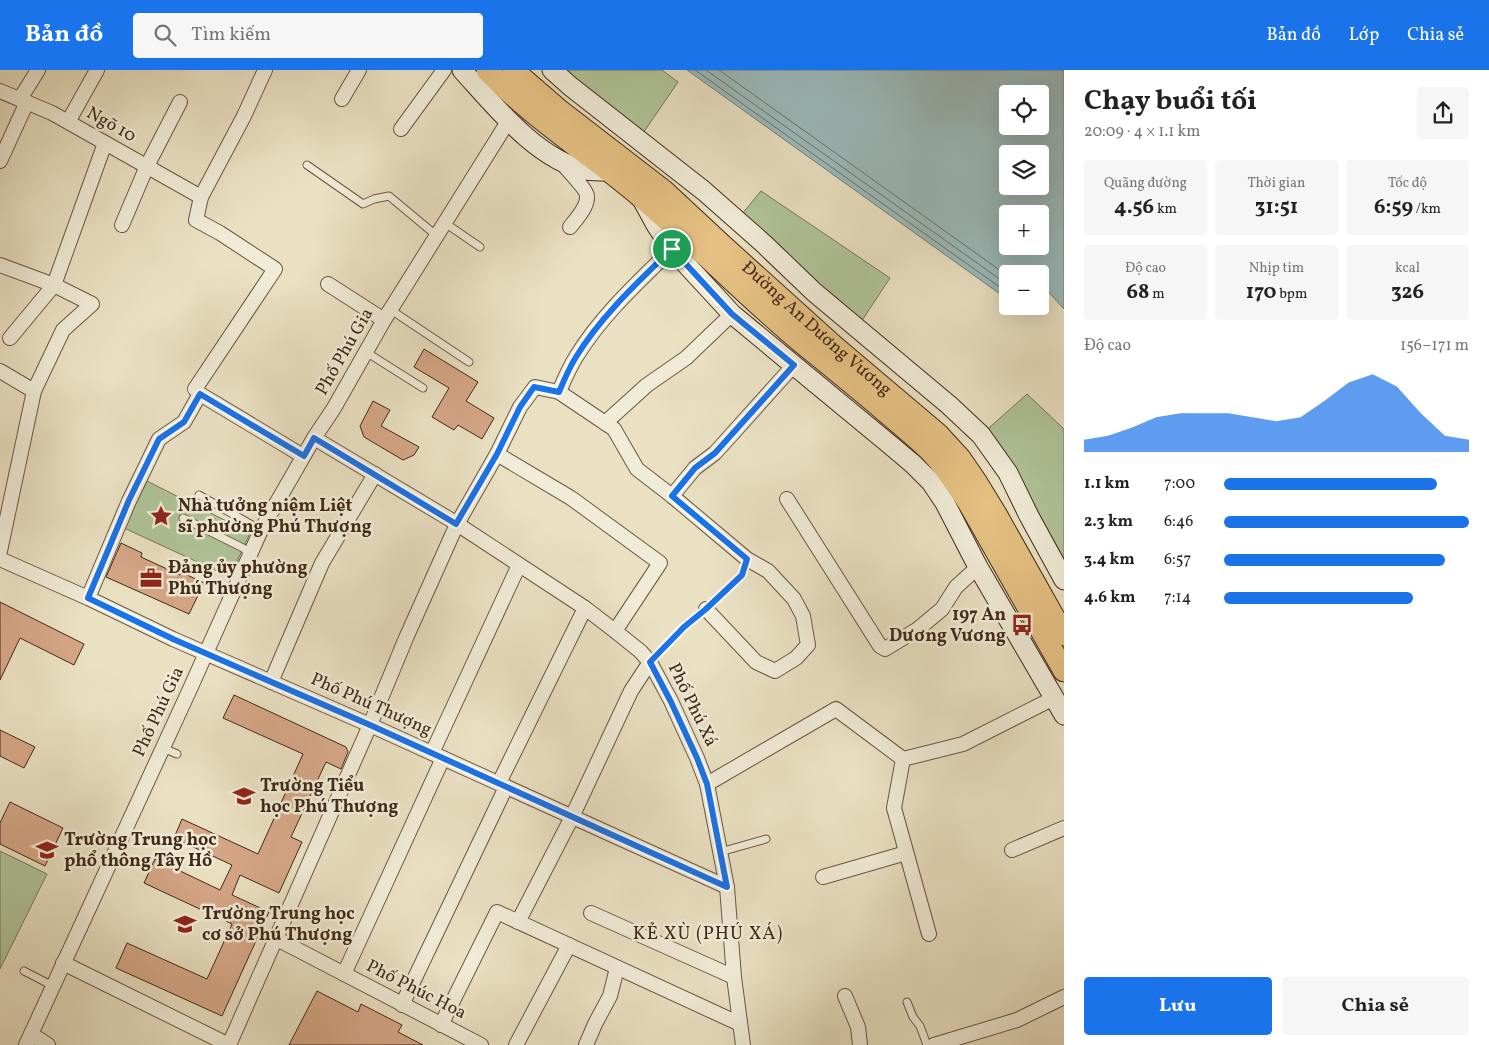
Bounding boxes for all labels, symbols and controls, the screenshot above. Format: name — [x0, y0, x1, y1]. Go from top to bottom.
search box — [133, 13, 483, 58]
text: Bản đồ — [25, 18, 103, 52]
icon: search — [151, 21, 179, 49]
text: Tìm kiếm — [191, 22, 271, 48]
text: Bản đồ — [1267, 23, 1321, 48]
text: Lớp — [1349, 23, 1379, 48]
text: Chia sẻ — [1407, 23, 1464, 48]
text: Chạy buổi tối — [1084, 82, 1257, 121]
map controls — [999, 85, 1049, 315]
button: locate — [999, 85, 1049, 135]
button: share — [1417, 87, 1469, 139]
street label: Ngõ 10 — [82, 101, 141, 149]
text: 20:09 · 4 × 1.1 km — [1084, 121, 1200, 143]
button: layers — [999, 145, 1049, 195]
text: Quãng đường — [1104, 174, 1187, 193]
text: Thời gian — [1248, 174, 1305, 193]
text: Tốc độ — [1388, 174, 1427, 193]
text: 4.56 — [1114, 193, 1154, 222]
text: 31:51 — [1255, 193, 1298, 222]
text: 6:59 — [1374, 193, 1413, 222]
text: km — [1154, 200, 1177, 219]
text: /km — [1413, 200, 1441, 219]
button: + — [999, 205, 1049, 255]
pin — [651, 228, 693, 270]
icon: arrive — [658, 235, 686, 263]
street label: Đường An Dương Vương — [736, 255, 897, 402]
text: Độ cao — [1125, 259, 1166, 278]
text: Nhịp tim — [1249, 259, 1304, 278]
text: kcal — [1395, 259, 1420, 278]
button: − — [999, 265, 1049, 315]
text: 68 — [1126, 278, 1149, 307]
text: 170 — [1246, 278, 1276, 307]
text: 326 — [1391, 278, 1424, 307]
text: m — [1149, 285, 1165, 304]
text: bpm — [1276, 285, 1307, 304]
street label: Phố Phú Gia — [310, 304, 380, 400]
text: Độ cao — [1084, 335, 1131, 357]
text: 156–171 m — [1400, 335, 1469, 357]
text: 1.1 km — [1084, 473, 1130, 495]
text: 7:00 — [1164, 473, 1195, 495]
place label: Nhà tưởng niệm Liệt sĩ phường Phú Thượng — [178, 494, 372, 540]
place icon: Nhà tưởng niệm Liệt sĩ phường Phú Thượng — [148, 503, 174, 529]
text: 2.3 km — [1084, 511, 1133, 533]
text: 6:46 — [1164, 511, 1193, 533]
text: 3.4 km — [1084, 549, 1135, 571]
text: 6:57 — [1164, 549, 1191, 571]
place label: Đảng ủy phường Phú Thượng — [168, 556, 308, 602]
office icon: Đảng ủy phường Phú Thượng — [138, 565, 164, 591]
text: 4.6 km — [1084, 587, 1135, 609]
text: 7:14 — [1164, 587, 1191, 609]
place label: 197 An Dương Vương — [889, 603, 1006, 649]
bus stop icon: 197 An Dương Vương — [1009, 612, 1035, 638]
street label: Phố Phú Xá — [661, 659, 723, 751]
street label: Phố Phú Gia — [127, 663, 191, 761]
street label: Phố Phú Thượng — [306, 667, 436, 743]
place label: Trường Tiểu học Phú Thượng — [260, 774, 399, 820]
school or university icon: Trường Tiểu học Phú Thượng — [231, 783, 257, 809]
place label: Trường Trung học phổ thông Tây Hồ — [64, 828, 217, 874]
school or university icon: Trường Trung học phổ thông Tây Hồ — [34, 837, 60, 863]
place label: Trường Trung học cơ sở Phú Thượng — [202, 902, 355, 948]
school or university icon: Trường Trung học cơ sở Phú Thượng — [172, 911, 198, 937]
district label: KẺ XÙ (PHÚ XÁ) — [633, 921, 783, 947]
street label: Phố Phúc Hoa — [362, 954, 470, 1026]
button: Lưu — [1084, 977, 1272, 1035]
button: Chia sẻ — [1282, 977, 1469, 1035]

